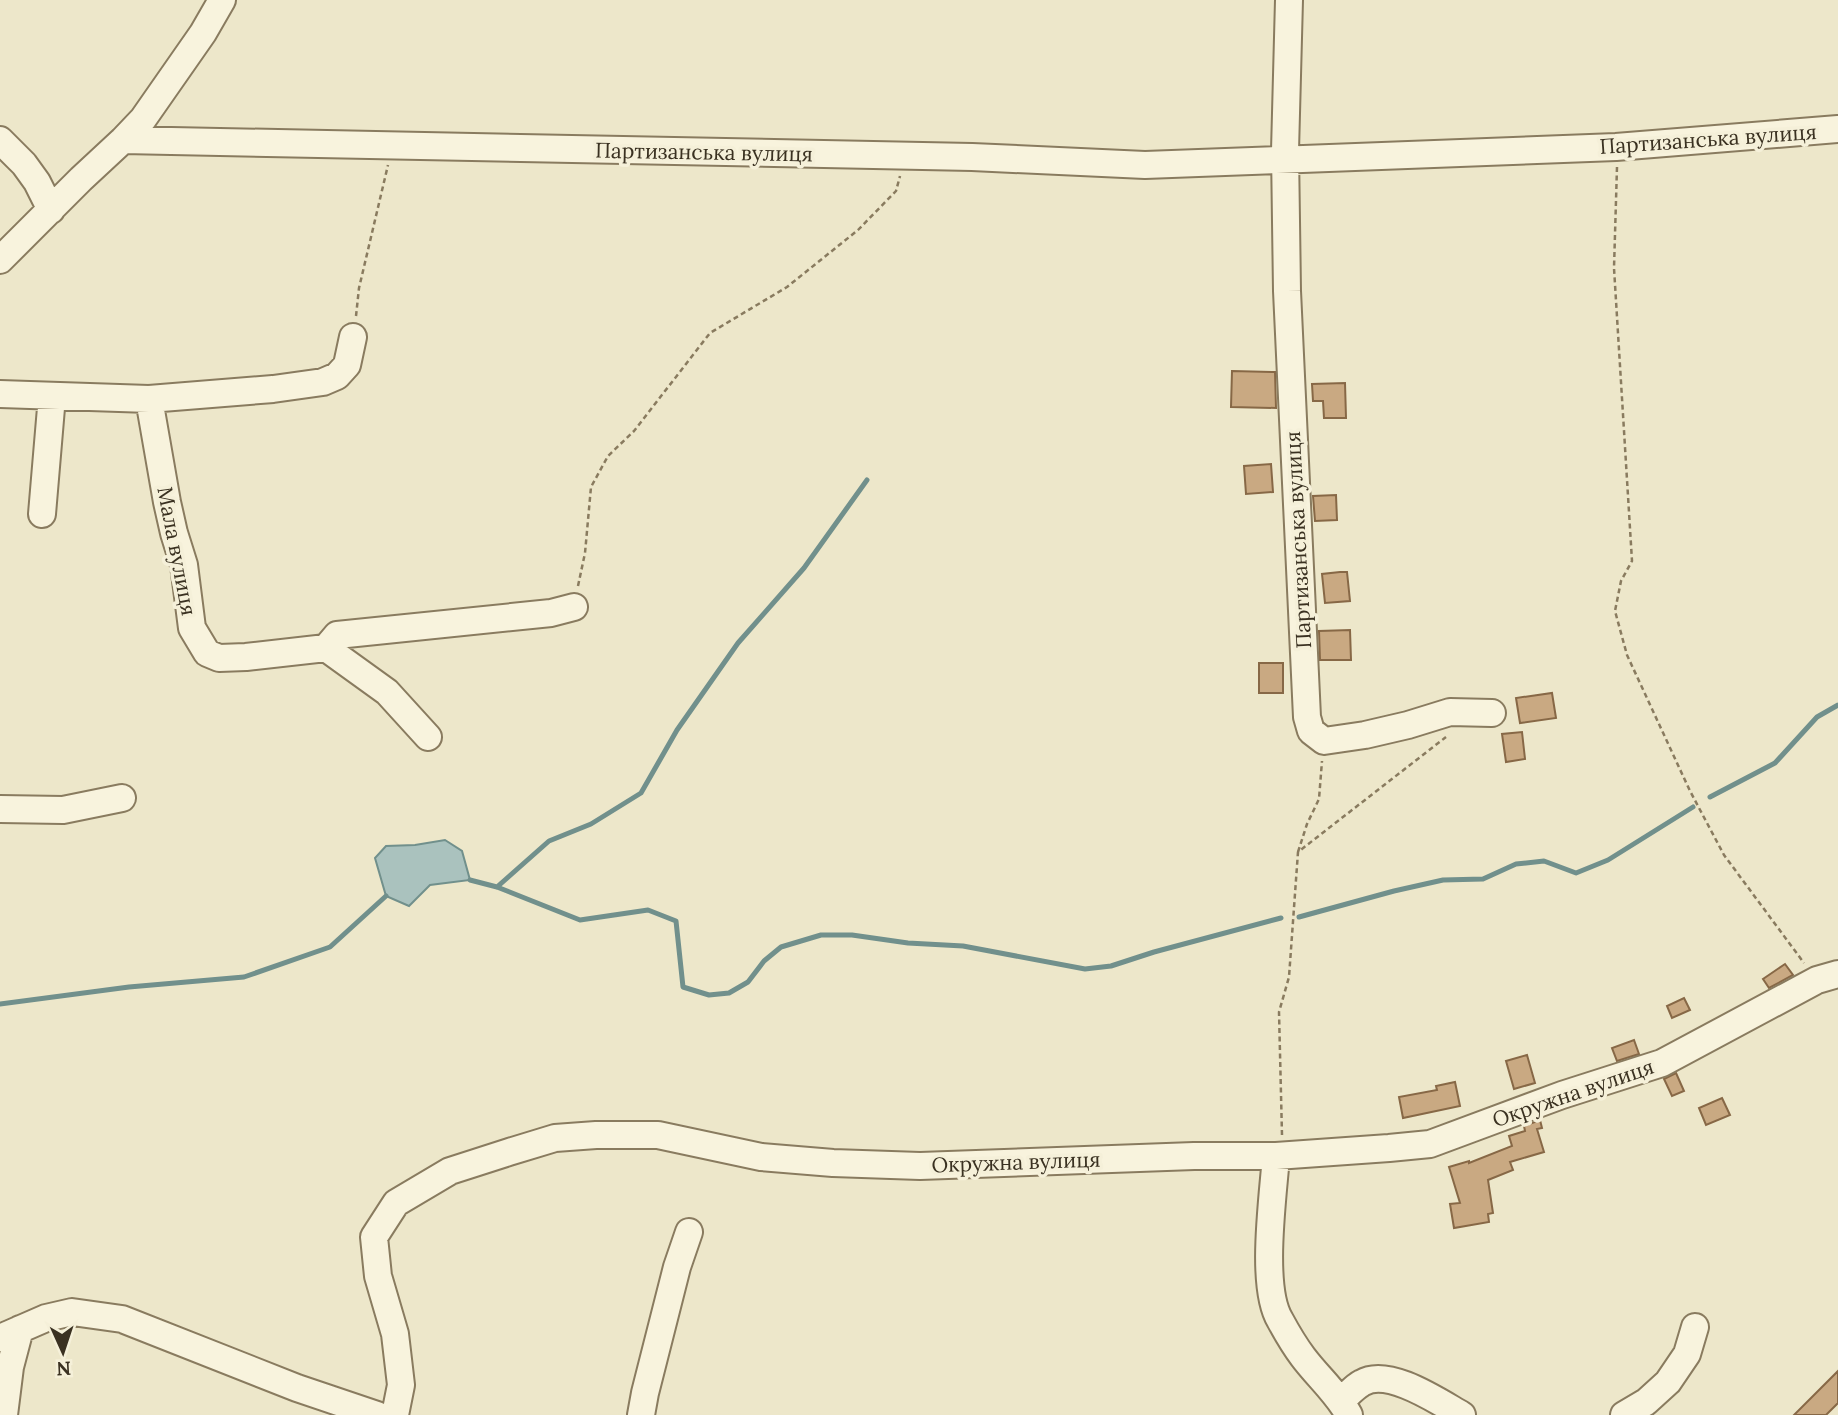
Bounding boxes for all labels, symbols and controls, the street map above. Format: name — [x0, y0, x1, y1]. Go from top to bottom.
street label: Партизанська вулиця — [1598, 118, 1818, 160]
street label: Партизанська вулиця — [595, 137, 813, 167]
street label: Партизанська вулиця — [1279, 431, 1317, 649]
street label: Мала вулиця — [151, 484, 203, 618]
street label: Окружна вулиця — [1489, 1053, 1657, 1133]
street label: Окружна вулиця — [931, 1146, 1101, 1178]
north arrow — [28, 1317, 98, 1387]
text: N — [56, 1357, 72, 1381]

